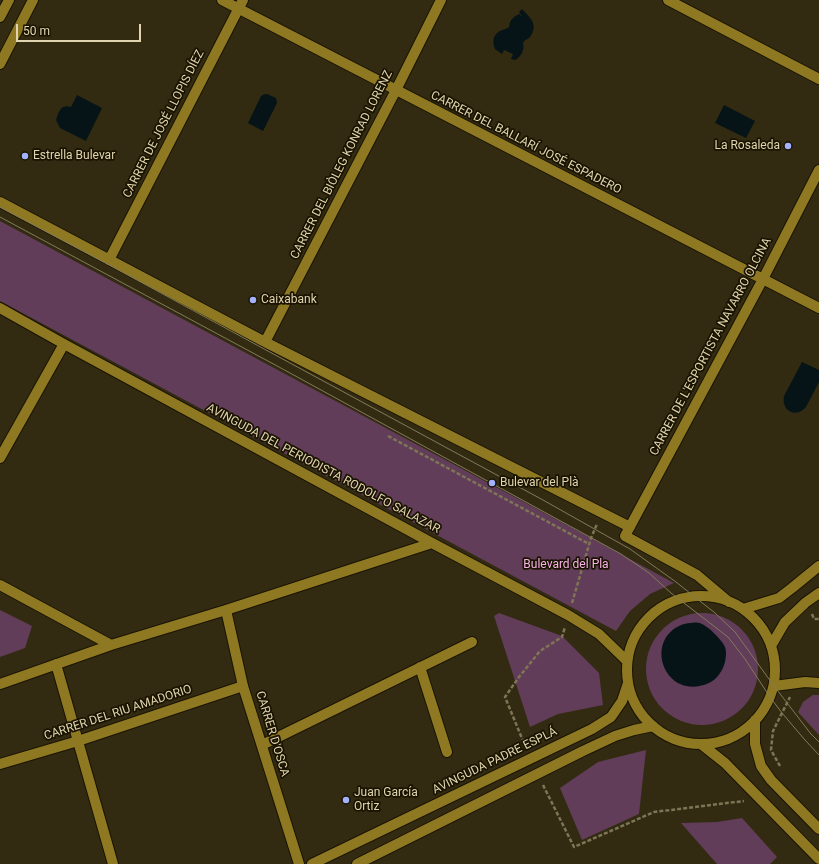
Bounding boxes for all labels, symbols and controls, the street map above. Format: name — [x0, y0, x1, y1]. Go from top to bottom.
scale bar — [18, 16, 143, 42]
text: 50 m — [23, 24, 50, 38]
street label: CARRER DE JOSÉ LLOPIS DÍEZ — [120, 48, 208, 200]
street label: CARRER DEL BIÒLEG KONRAD LORENZ — [288, 68, 396, 262]
street label: CARRER DEL BALLARÍ JOSÉ ESPADERO — [428, 88, 624, 198]
place label: La Rosaleda — [714, 139, 780, 153]
marker: La Rosaleda — [783, 141, 793, 151]
place label: Estrella Bulevar — [33, 149, 115, 163]
marker: Estrella Bulevar — [20, 151, 30, 161]
street label: CARRER DE L'ESPORTISTA NAVARRO OLCINA — [647, 236, 775, 458]
place label: Caixabank — [261, 293, 317, 307]
marker: Caixabank — [248, 295, 258, 305]
street label: AVINGUDA DEL PERIODISTA RODOLFO SALAZAR — [204, 401, 442, 537]
place label: Bulevar del Plà — [500, 476, 579, 490]
marker: Bulevar del Plà — [487, 478, 497, 488]
park label: Bulevard del Pla — [523, 558, 609, 572]
street label: CARRER DEL RIU AMADORIO — [42, 682, 194, 744]
street label: CARRER D'OSCA — [252, 690, 292, 778]
street label: AVINGUDA PADRE ESPLÁ — [430, 725, 560, 797]
place label: Juan García Ortiz — [354, 786, 418, 814]
marker: Juan García Ortiz — [341, 795, 351, 805]

